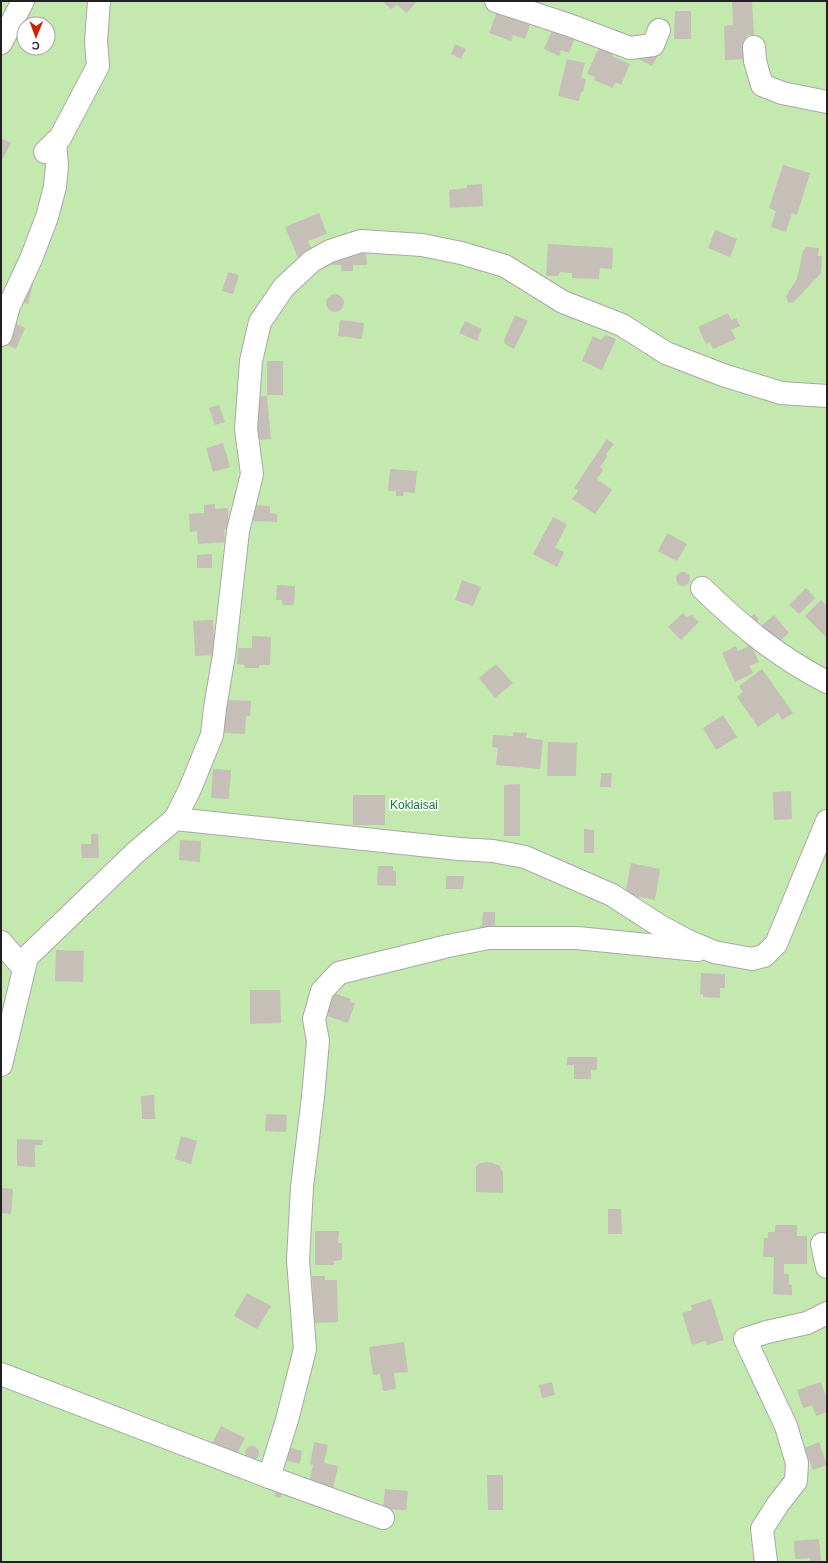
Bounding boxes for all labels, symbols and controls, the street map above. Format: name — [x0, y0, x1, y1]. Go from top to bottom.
north arrow — [16, 16, 56, 56]
text: С — [32, 40, 40, 52]
park label: Koklaisai — [390, 798, 438, 812]

